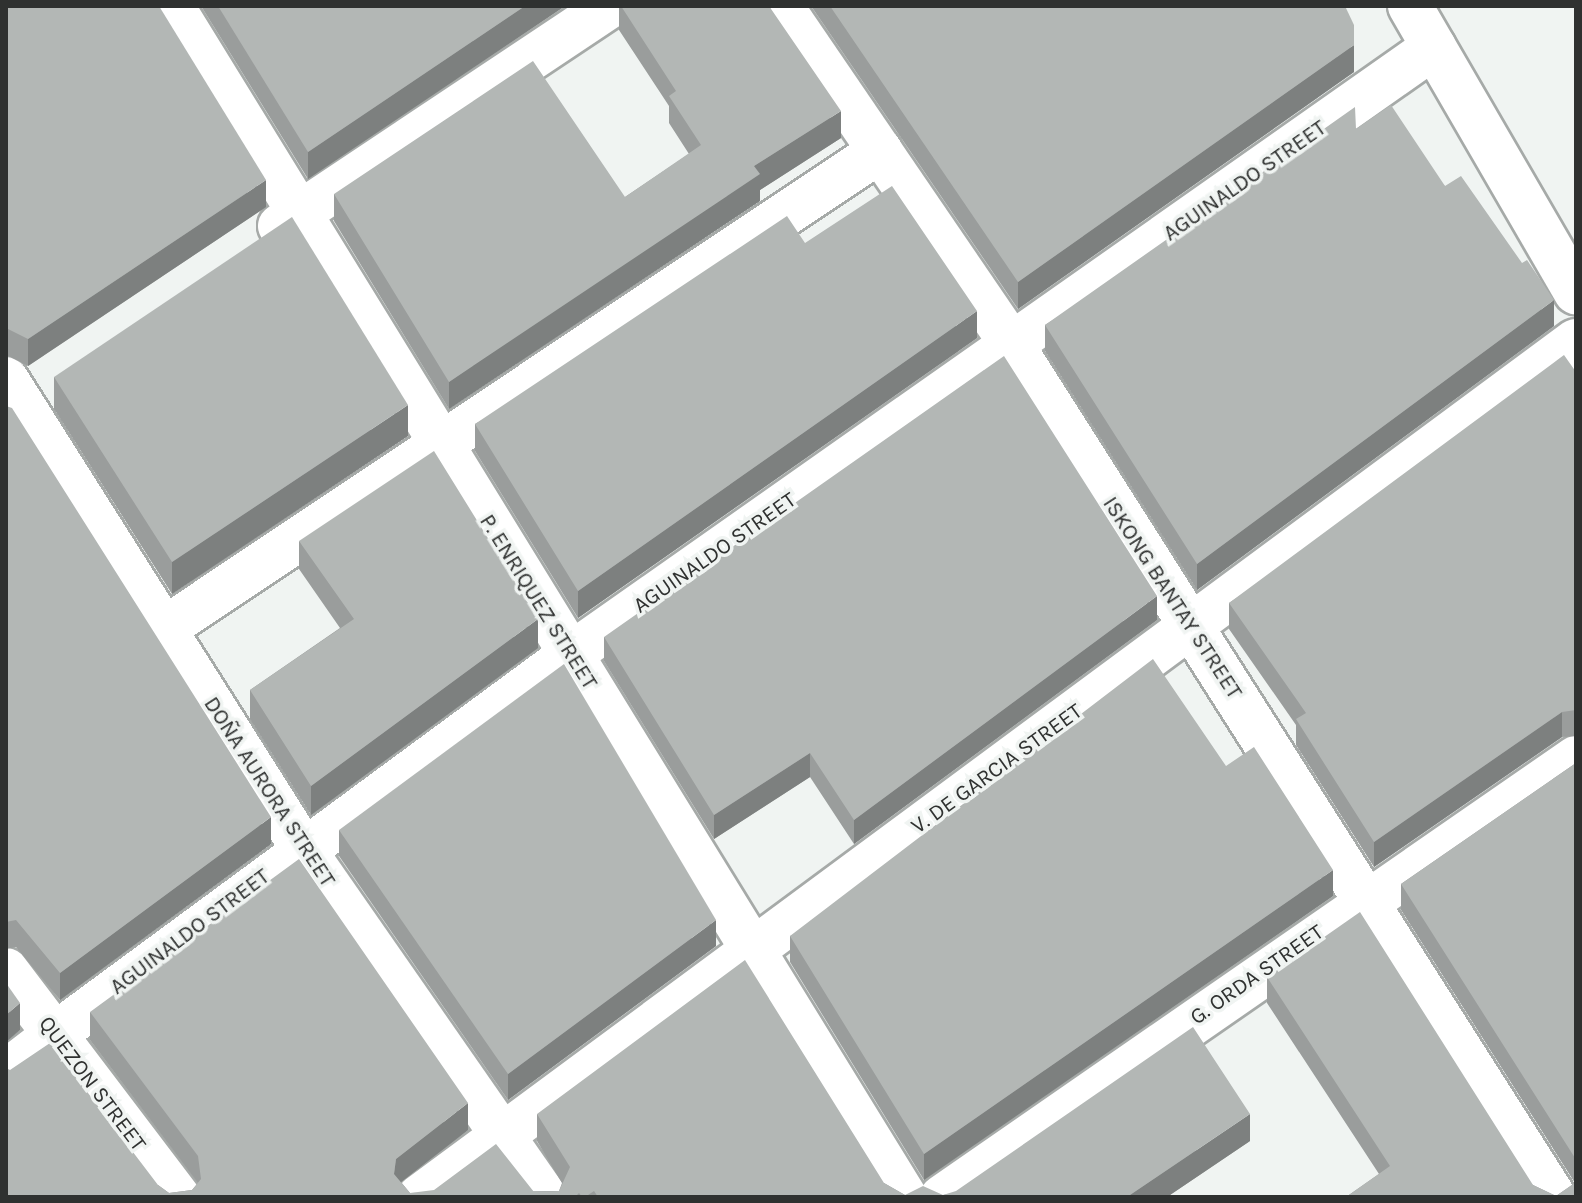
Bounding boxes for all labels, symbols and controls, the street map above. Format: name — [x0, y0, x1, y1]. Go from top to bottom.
street label: AGUINALDO STREET — [1158, 115, 1332, 247]
street label: AGUINALDO STREET — [628, 487, 802, 619]
street label: ISKONG BANTAY STREET — [1097, 492, 1247, 704]
street label: P. ENRIQUEZ STREET — [473, 510, 603, 694]
street label: DOÑA AURORA STREET — [198, 692, 340, 892]
street label: V. DE GARCIA STREET — [906, 698, 1088, 840]
street label: AGUINALDO STREET — [105, 863, 275, 1001]
street label: G. ORDA STREET — [1185, 919, 1329, 1031]
street label: QUEZON STREET — [33, 1011, 151, 1157]

